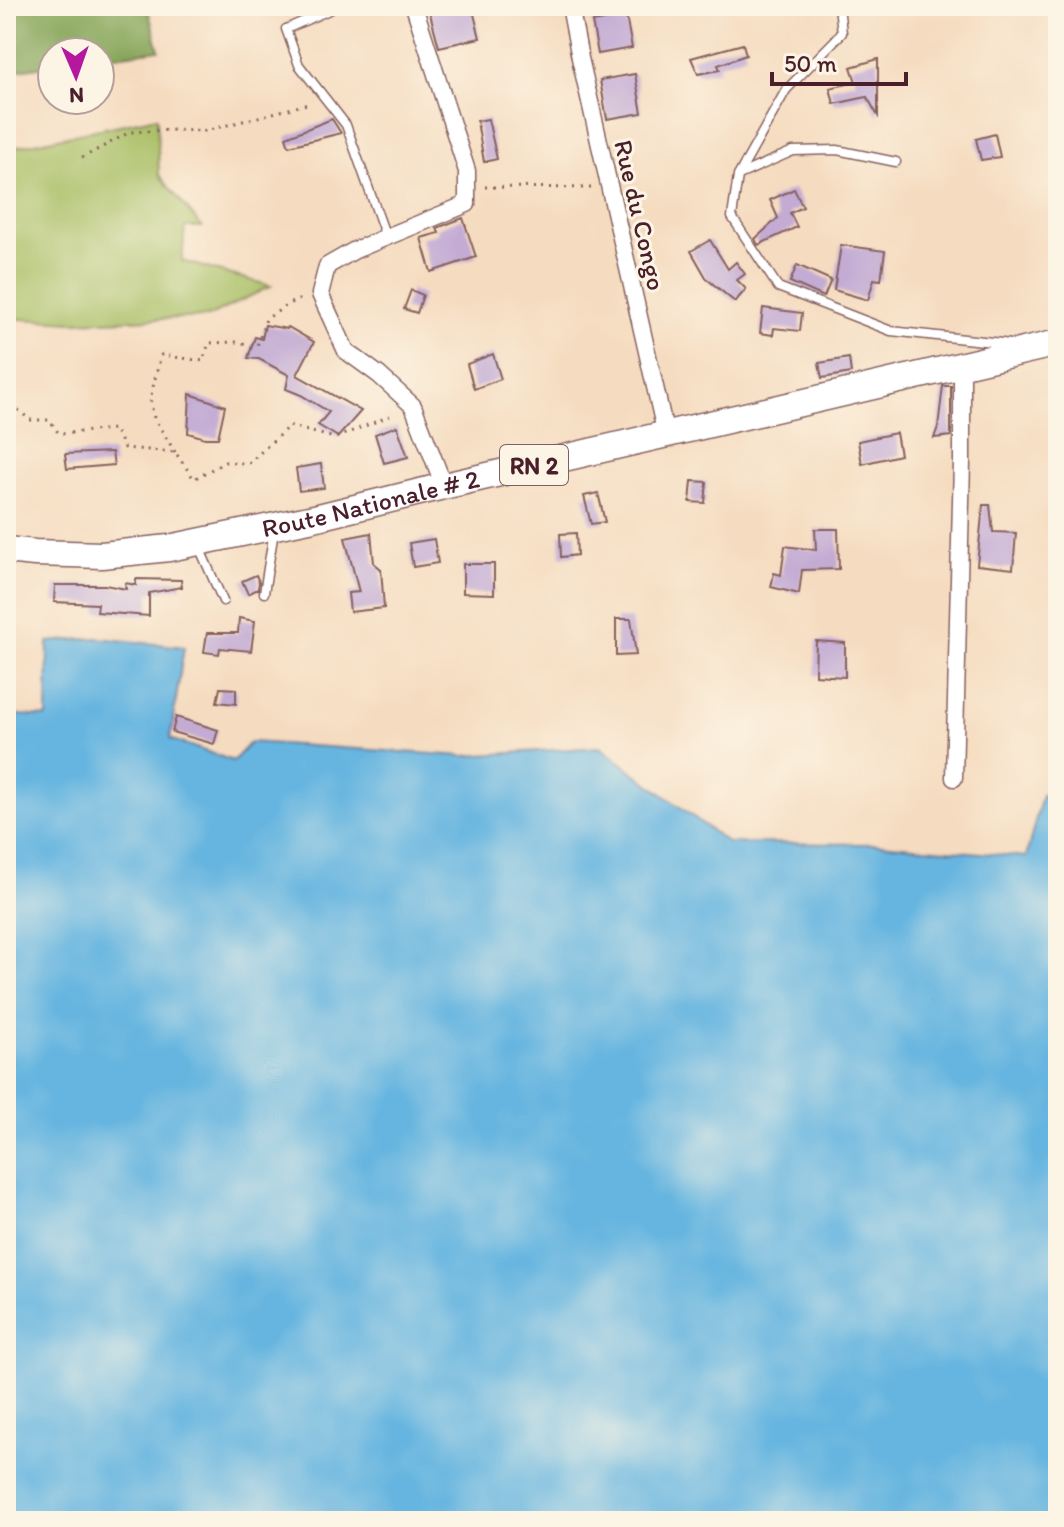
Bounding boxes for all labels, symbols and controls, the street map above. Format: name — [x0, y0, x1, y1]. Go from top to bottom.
north arrow — [36, 36, 116, 116]
scale bar — [772, 36, 906, 86]
text: 50 m — [784, 49, 837, 78]
text: N — [69, 82, 85, 109]
street label: Rue du Congo — [607, 137, 673, 293]
road number: RN 2 — [500, 445, 568, 485]
street label: Route Nationale # 2 — [259, 462, 483, 544]

